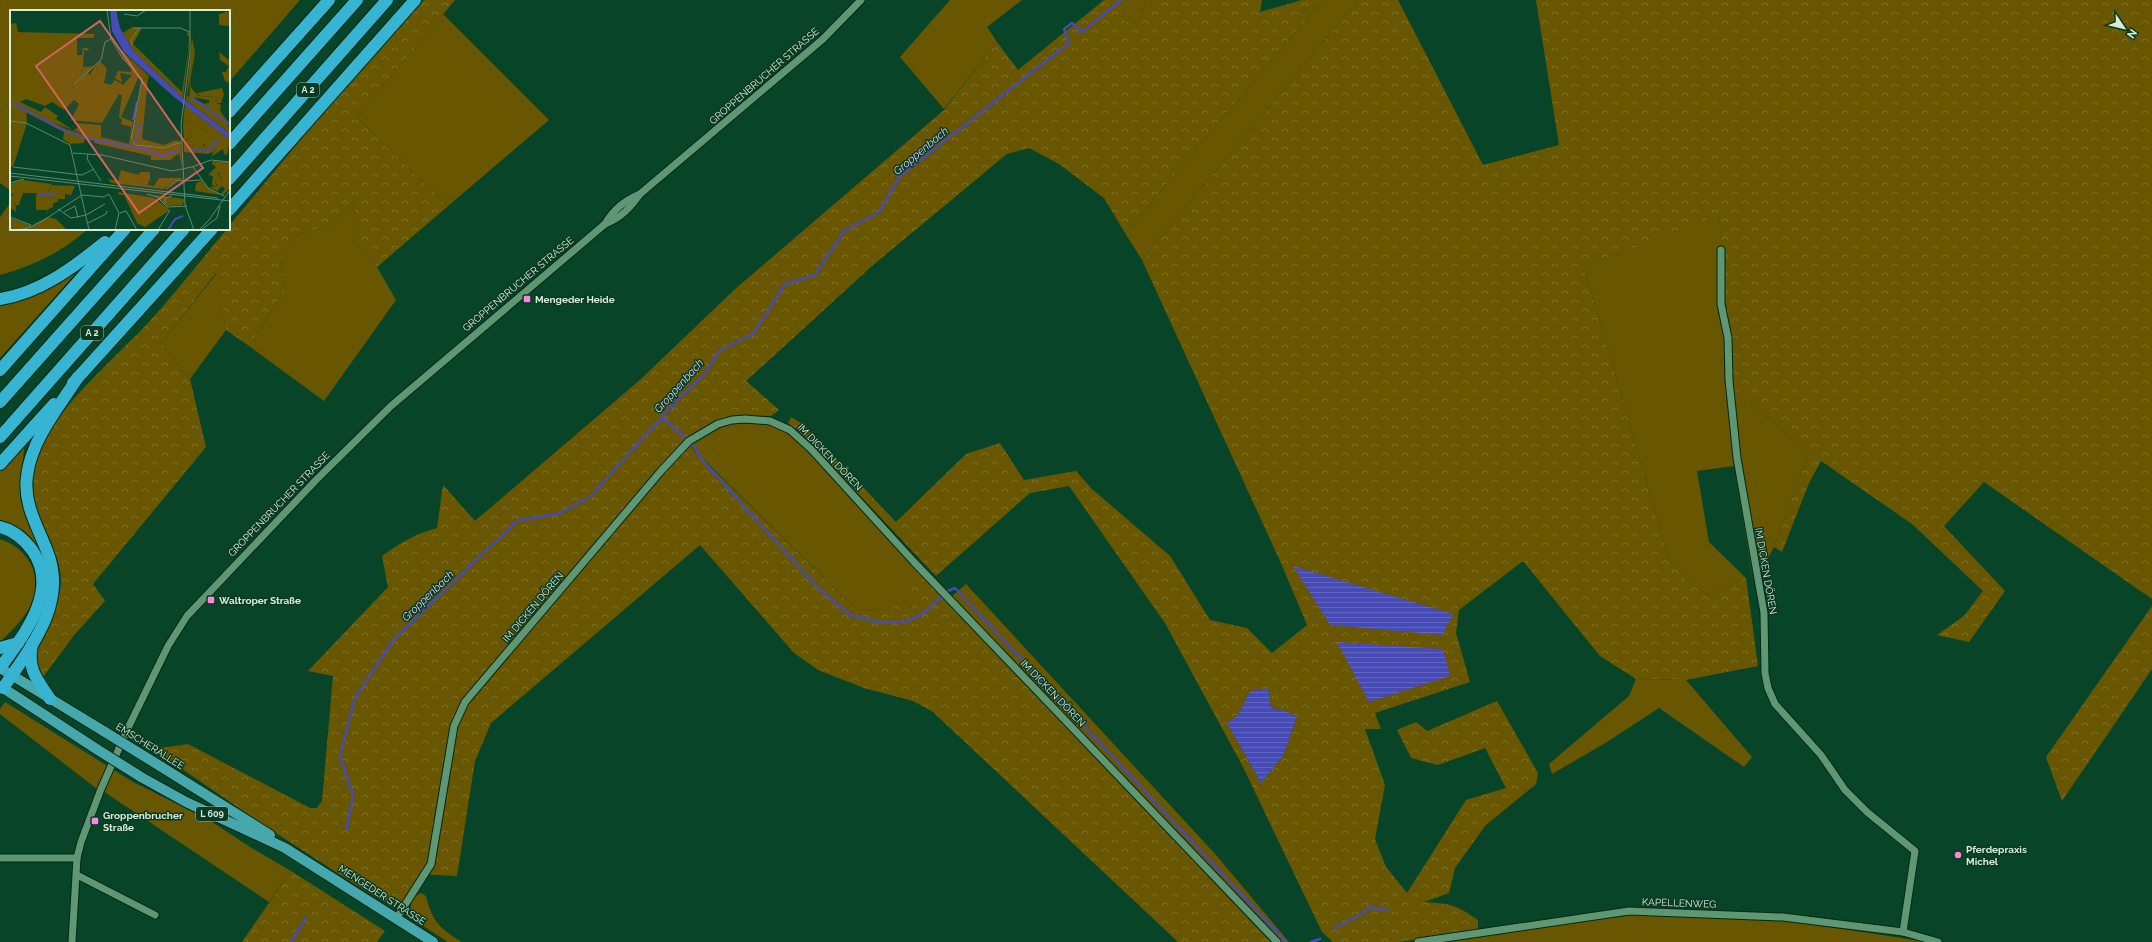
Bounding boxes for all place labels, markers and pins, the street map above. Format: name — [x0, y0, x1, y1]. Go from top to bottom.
marker: Mengeder Heide — [522, 294, 532, 304]
place label: Mengeder Heide — [535, 294, 615, 305]
marker: Waltroper Straße — [206, 595, 216, 605]
place label: Waltroper Straße — [219, 595, 301, 606]
place label: Groppenbrucher Straße — [103, 810, 183, 833]
marker: Groppenbrucher Straße — [90, 816, 100, 826]
place label: Pferdepraxis Michel — [1966, 844, 2027, 867]
marker: Pferdepraxis Michel — [1953, 850, 1963, 860]

